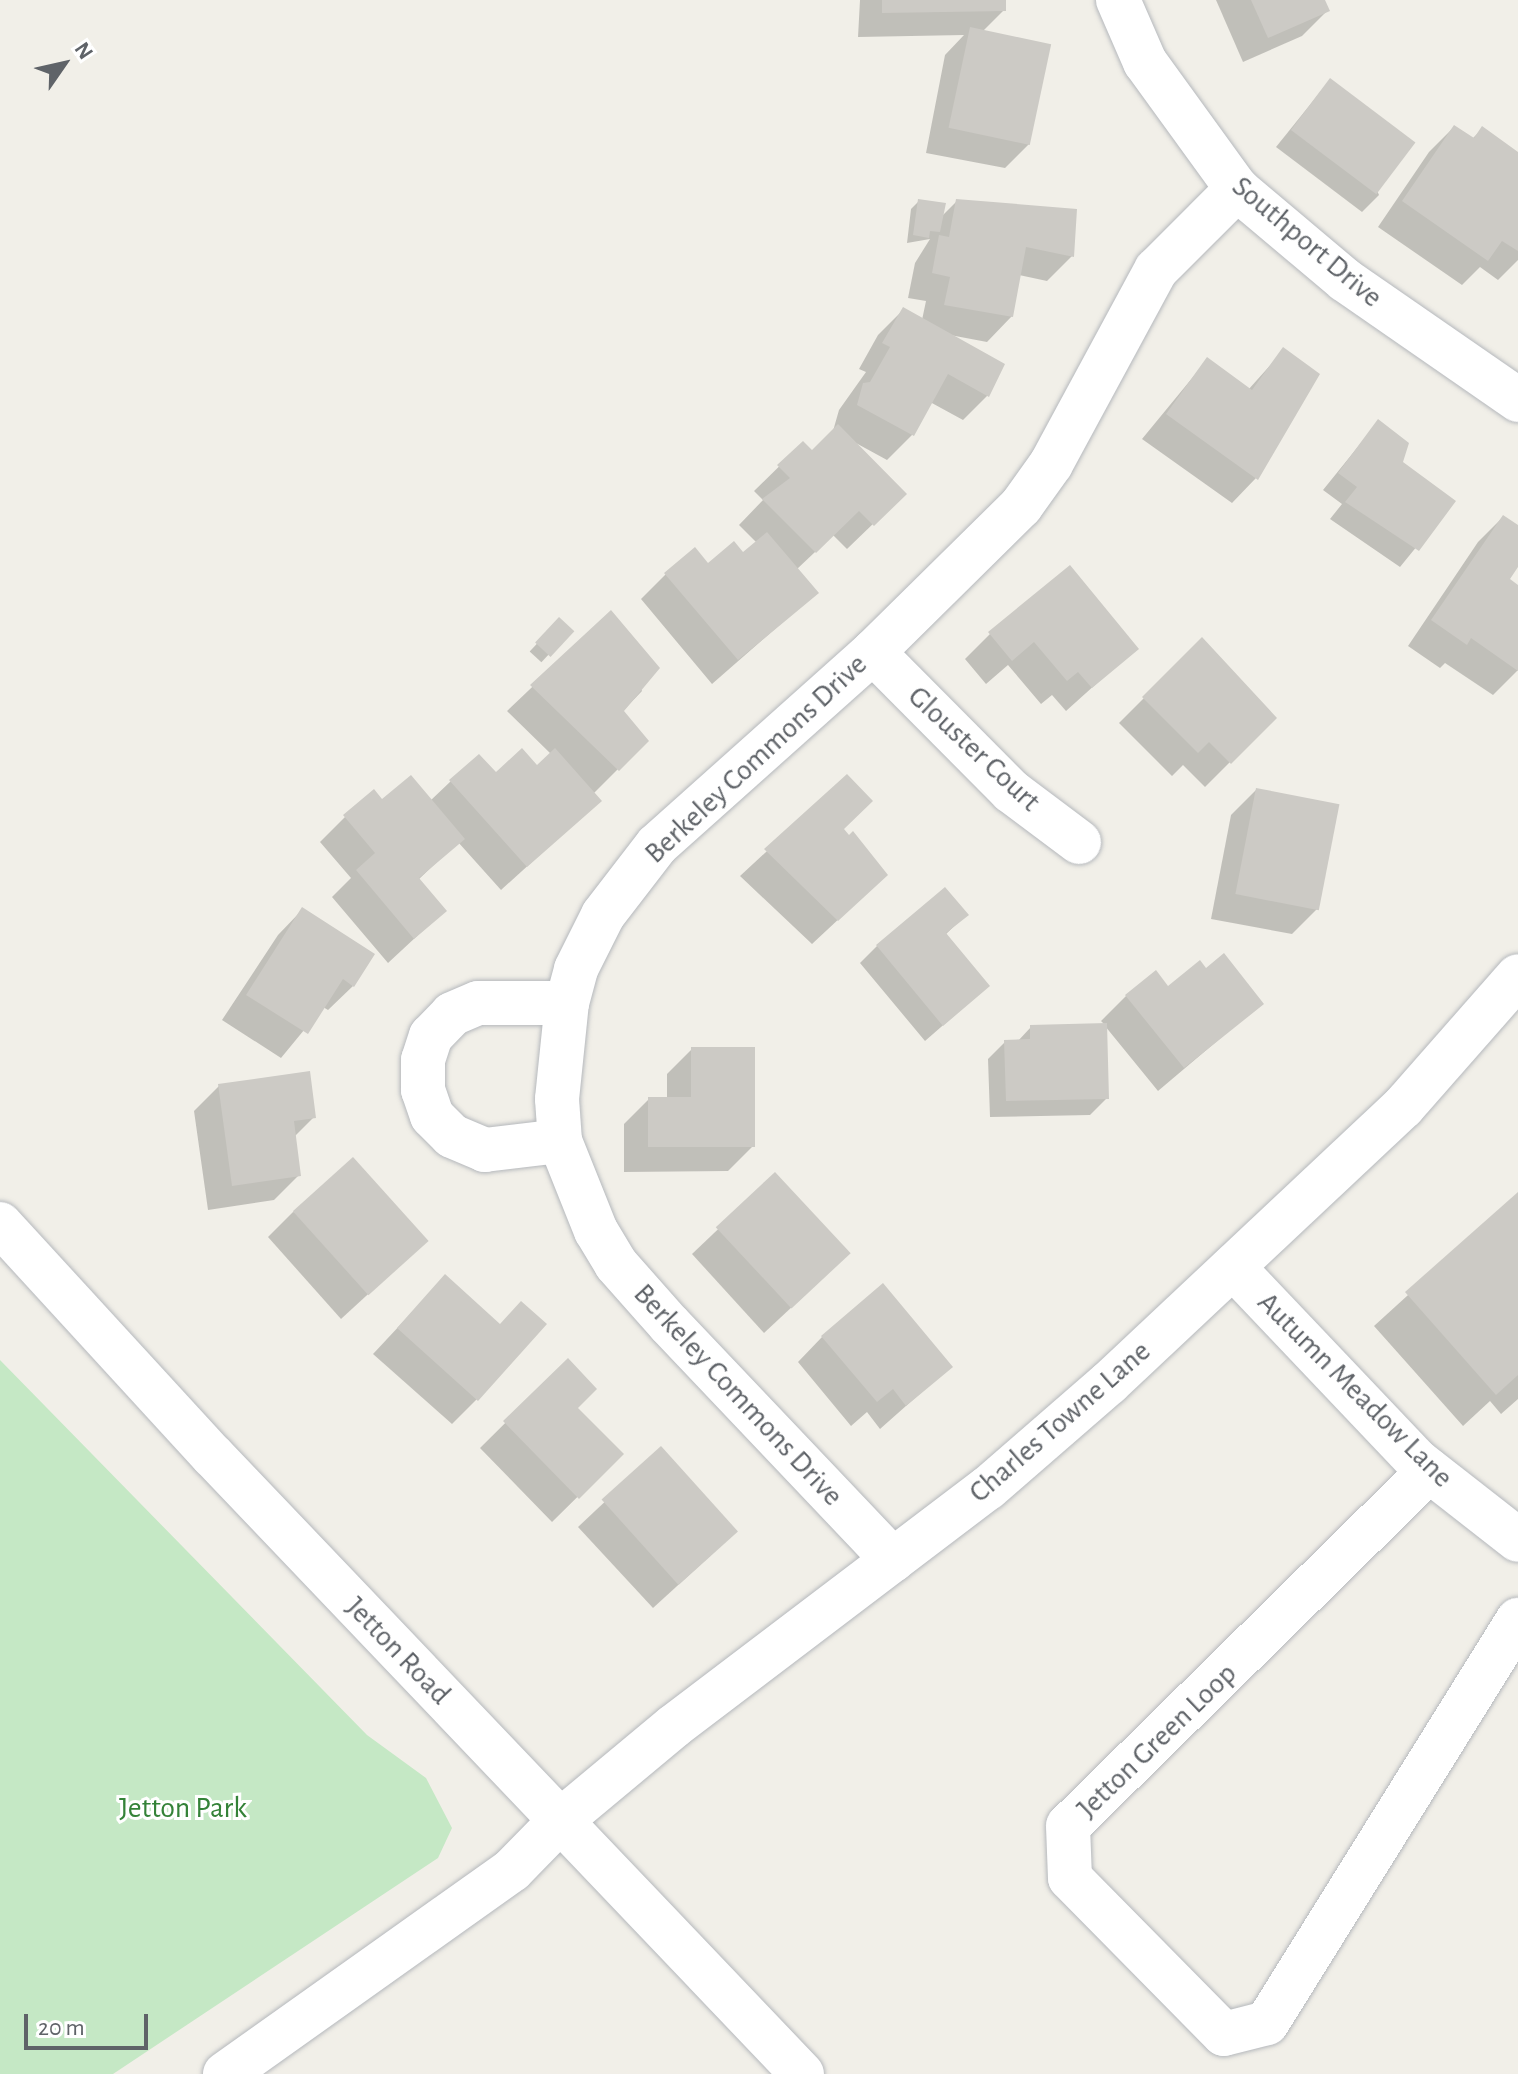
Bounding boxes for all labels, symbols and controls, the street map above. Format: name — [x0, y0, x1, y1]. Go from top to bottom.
north arrow — [24, 24, 104, 104]
text: N — [70, 38, 97, 63]
street label: Southport Drive — [1225, 169, 1389, 315]
street label: Berkeley Commons Drive — [637, 647, 875, 871]
street label: Glouster Court — [900, 679, 1048, 819]
street label: Berkeley Commons Drive — [626, 1276, 850, 1514]
street label: Autumn Meadow Lane — [1250, 1285, 1460, 1495]
street label: Charles Towne Lane — [962, 1333, 1158, 1511]
street label: Jetton Road — [338, 1590, 458, 1712]
street label: Jetton Green Loop — [1070, 1656, 1244, 1826]
park label: Jetton Park — [119, 1790, 247, 1826]
scale bar — [28, 1998, 152, 2048]
text: 20 m — [38, 2016, 85, 2040]

